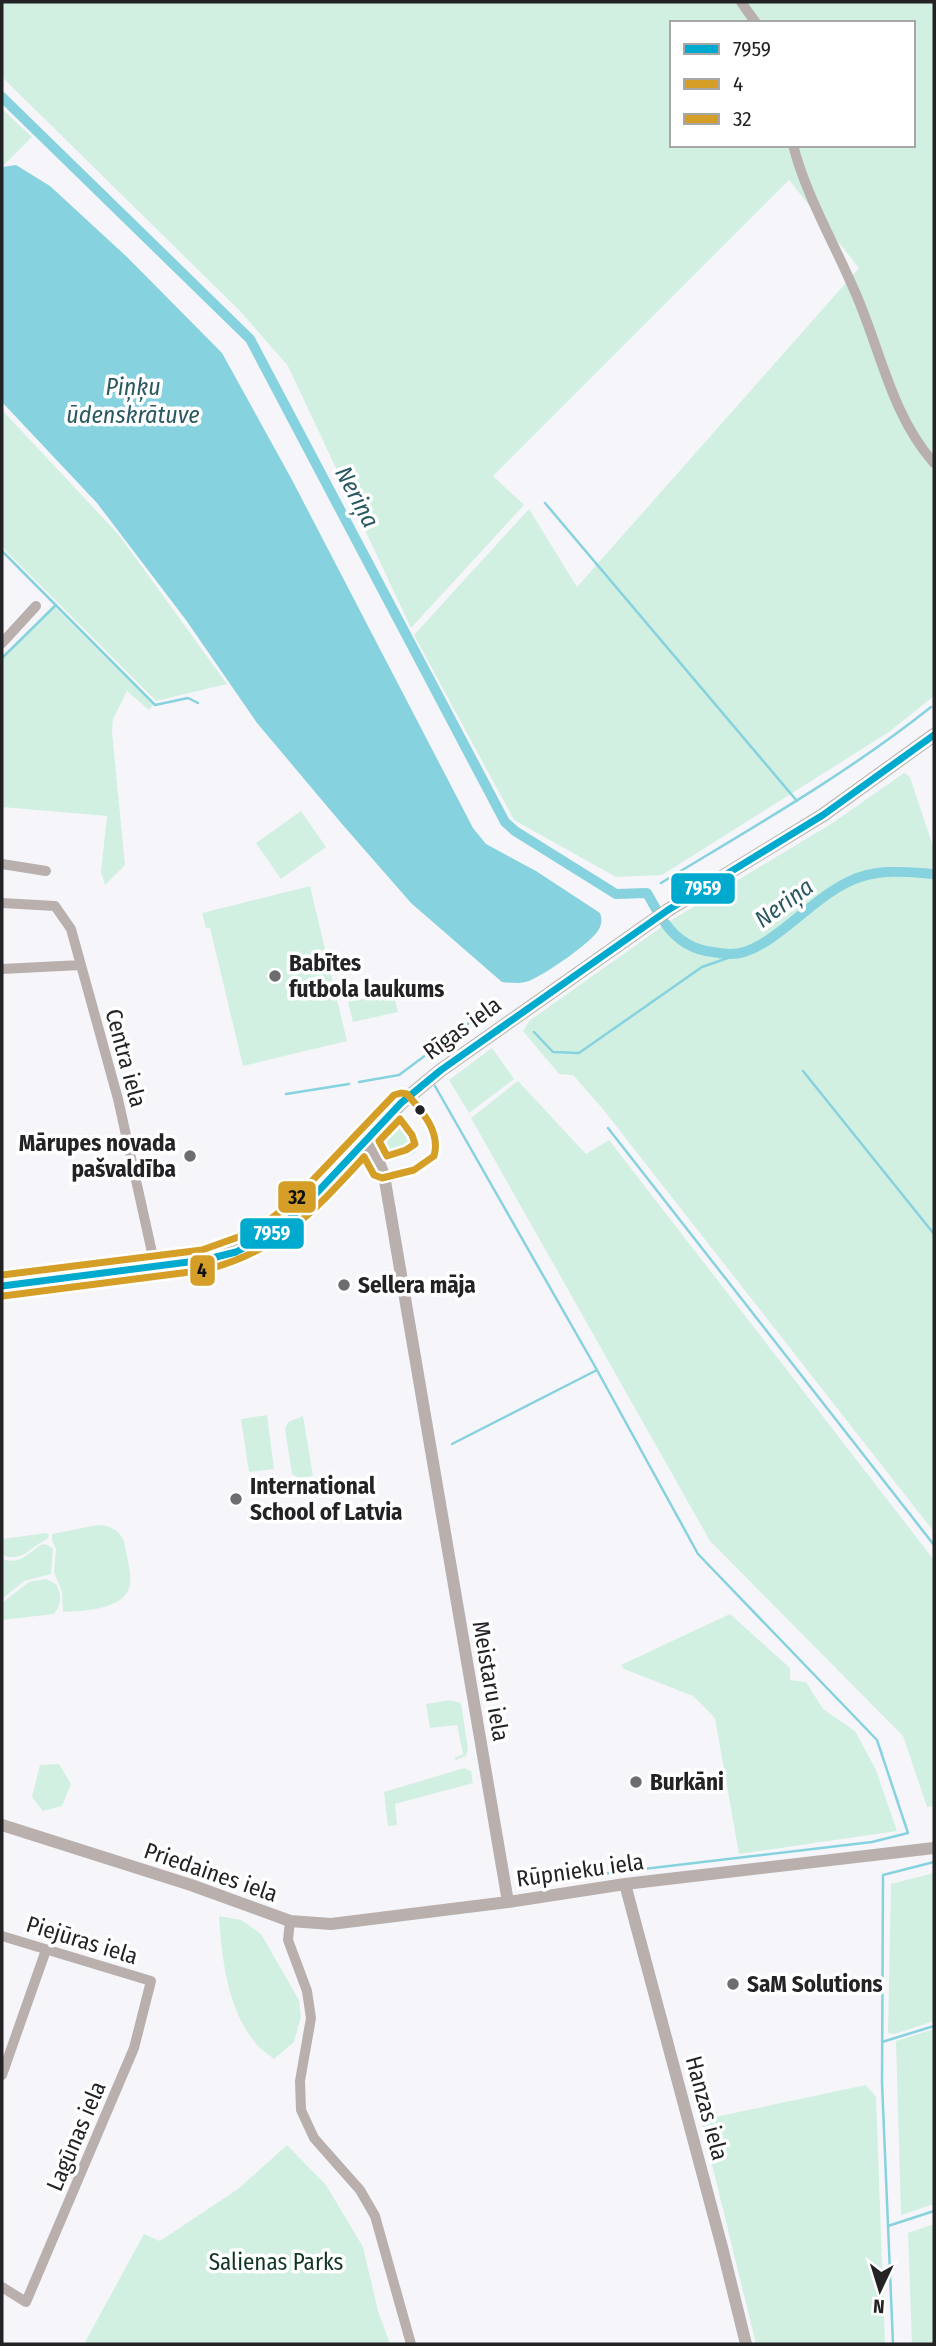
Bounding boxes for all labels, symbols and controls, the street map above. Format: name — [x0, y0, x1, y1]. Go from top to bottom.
legend — [670, 21, 915, 147]
text: 7959 — [733, 36, 771, 62]
text: 4 — [733, 71, 743, 97]
text: 32 — [733, 106, 752, 132]
water label: Piņķu ūdenskrātuve — [66, 373, 200, 429]
water label: Neriņa — [328, 462, 385, 533]
line badge: 7959 — [670, 872, 736, 905]
water label: Neriņa — [749, 872, 819, 934]
text: 7959 — [685, 877, 721, 900]
place label: Babītes futbola laukums — [289, 949, 444, 1003]
marker: Babītes futbola laukums — [267, 968, 283, 984]
street label: Rīgas iela — [418, 990, 506, 1066]
street label: Centra iela — [99, 1006, 153, 1110]
unlabelled marker — [413, 1103, 427, 1117]
place label: Mārupes novada pašvaldība — [19, 1129, 176, 1183]
marker: Mārupes novada pašvaldība — [182, 1148, 198, 1164]
line badge: 32 — [277, 1180, 317, 1214]
text: 32 — [287, 1186, 306, 1209]
line badge: 7959 — [239, 1217, 305, 1250]
text: 7959 — [254, 1222, 290, 1245]
line badge: 4 — [189, 1254, 216, 1287]
text: 4 — [197, 1259, 207, 1282]
place label: Sellera māja — [358, 1271, 476, 1299]
marker: Sellera māja — [336, 1277, 352, 1293]
place label: International School of Latvia — [250, 1472, 403, 1526]
marker: International School of Latvia — [228, 1491, 244, 1507]
street label: Meistaru iela — [467, 1619, 515, 1743]
place label: Burkāni — [650, 1768, 724, 1796]
marker: Burkāni — [628, 1774, 644, 1790]
street label: Priedaines iela — [141, 1836, 281, 1908]
street label: Rūpnieku iela — [514, 1847, 646, 1893]
street label: Piejūras iela — [23, 1910, 141, 1970]
place label: SaM Solutions — [747, 1970, 883, 1998]
marker: SaM Solutions — [725, 1976, 741, 1992]
street label: Hanzas iela — [680, 2053, 734, 2163]
street label: Lagūnas iela — [40, 2077, 112, 2195]
park label: Salienas Parks — [209, 2248, 344, 2276]
north arrow — [845, 2255, 915, 2325]
text: N — [872, 2295, 885, 2318]

